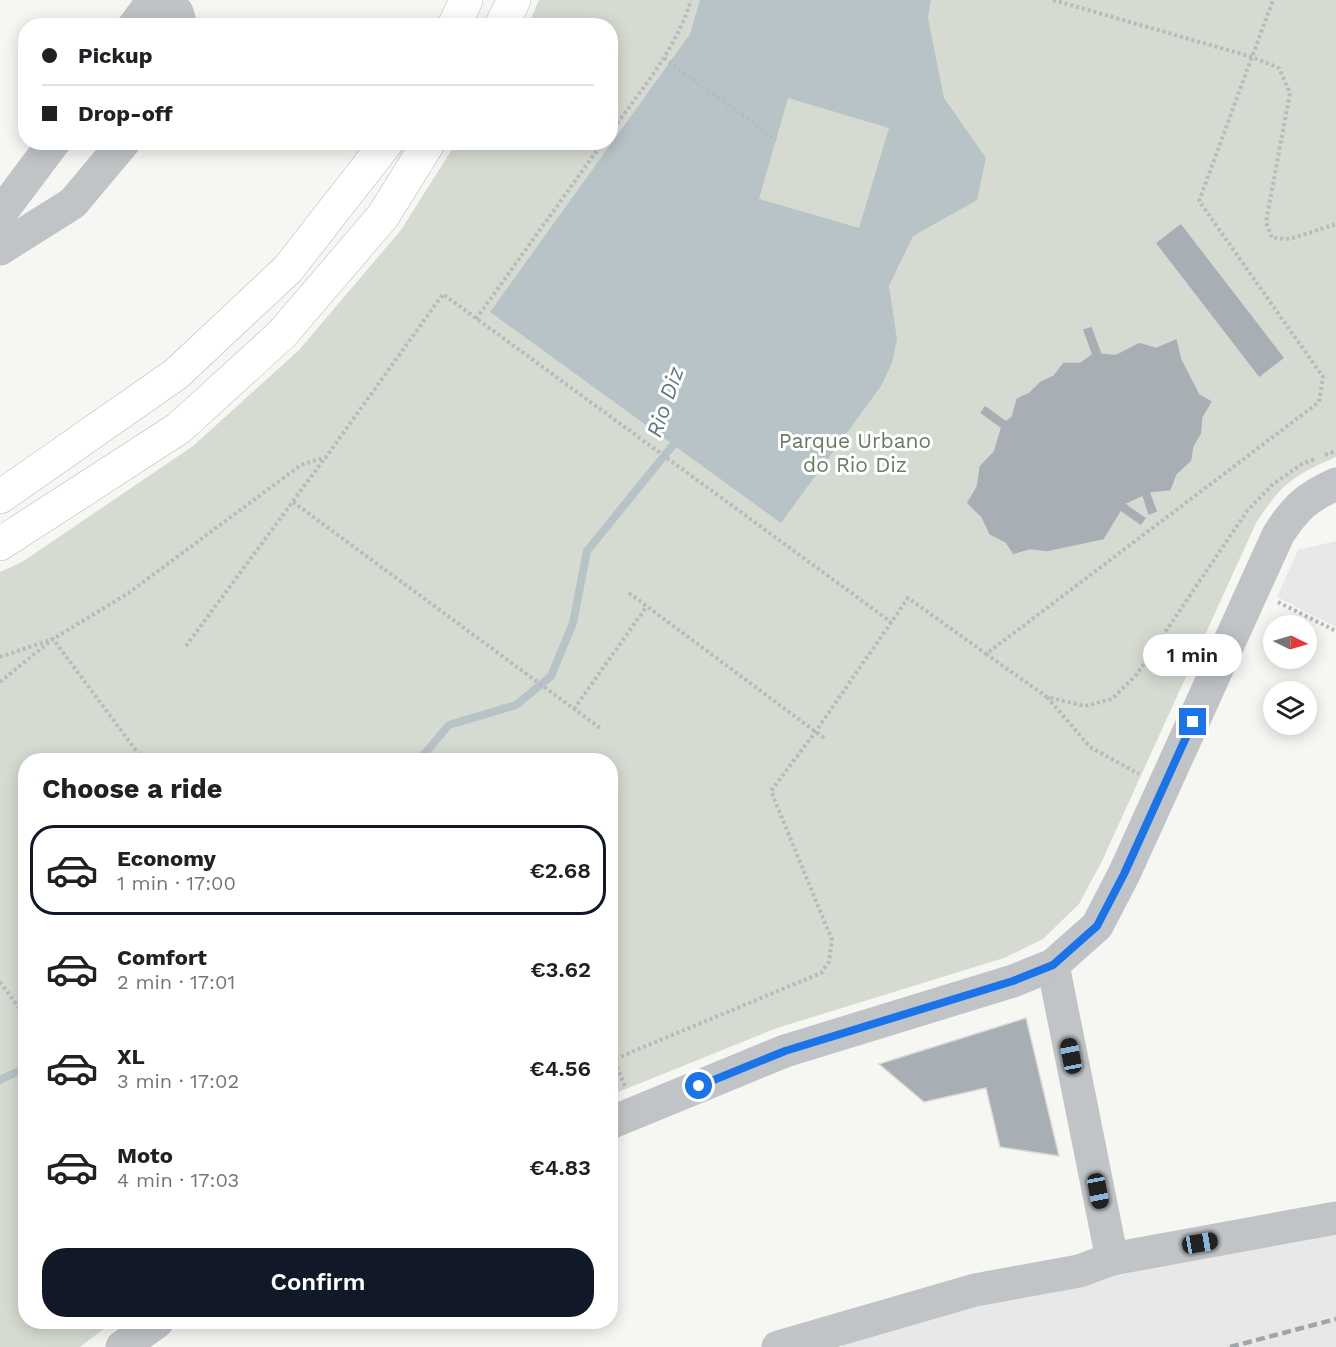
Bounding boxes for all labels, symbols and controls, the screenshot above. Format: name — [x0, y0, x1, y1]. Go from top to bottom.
text: Pickup — [78, 43, 153, 68]
text: Drop-off — [78, 101, 173, 126]
water label: Rio Diz — [641, 363, 689, 440]
park label: Parque Urbano do Rio Diz — [779, 428, 931, 477]
north arrow — [1263, 615, 1317, 669]
map controls — [1263, 615, 1317, 735]
callout: 1 min — [1144, 635, 1242, 677]
text: 1 min — [1167, 643, 1218, 667]
button: layers — [1263, 681, 1317, 735]
route end — [1179, 708, 1206, 735]
text: Choose a ride — [42, 773, 222, 805]
icon: car — [45, 843, 99, 897]
text: Economy — [117, 846, 216, 871]
text: €2.68 — [529, 858, 591, 883]
text: 1 min · 17:00 — [117, 871, 236, 895]
icon: car — [45, 942, 99, 996]
text: Comfort — [117, 945, 207, 970]
text: €3.62 — [530, 957, 591, 982]
text: 2 min · 17:01 — [117, 970, 235, 994]
car — [1059, 1037, 1083, 1075]
icon: car — [45, 1041, 99, 1095]
text: XL — [117, 1044, 145, 1069]
text: €4.56 — [529, 1056, 591, 1081]
text: 3 min · 17:02 — [117, 1069, 239, 1093]
route start — [685, 1072, 712, 1099]
icon: car — [45, 1140, 99, 1194]
text: Moto — [117, 1143, 173, 1168]
text: €4.83 — [529, 1155, 591, 1180]
text: 4 min · 17:03 — [117, 1168, 239, 1192]
car — [1086, 1172, 1110, 1210]
car — [1181, 1231, 1219, 1255]
button: Confirm — [42, 1248, 594, 1317]

